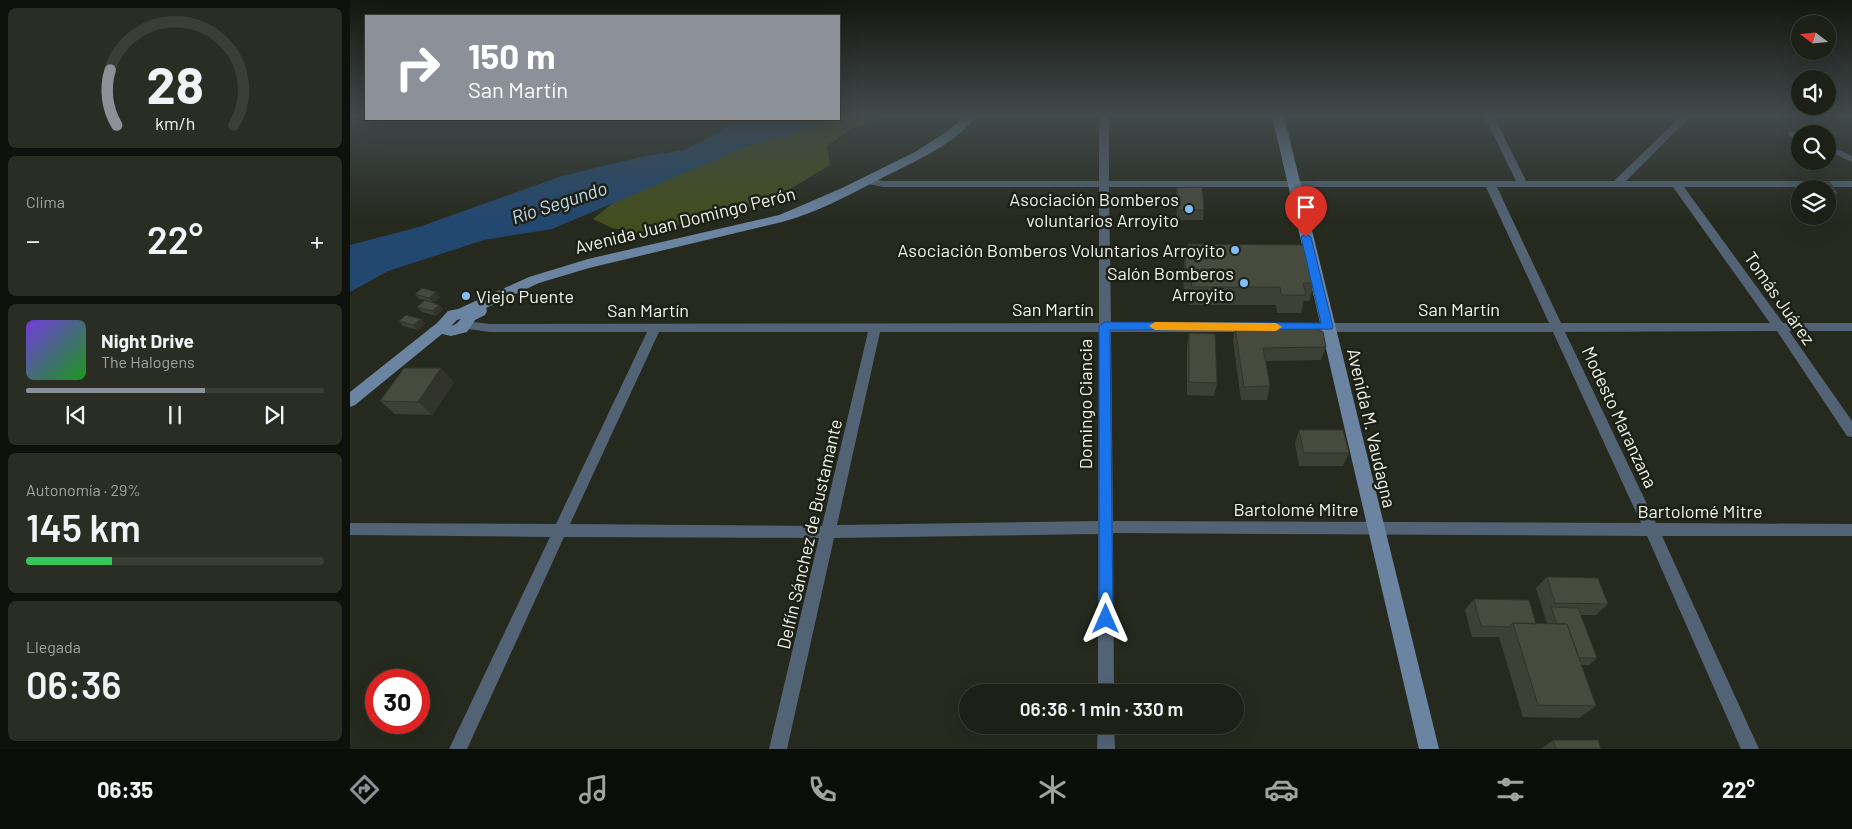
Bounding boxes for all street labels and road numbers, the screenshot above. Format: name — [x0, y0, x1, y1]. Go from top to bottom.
street label: Avenida Juan Domingo Perón — [572, 182, 798, 258]
street label: Tomás Juárez — [1740, 247, 1820, 349]
street label: San Martín — [1012, 298, 1094, 320]
street label: San Martín — [1418, 298, 1500, 320]
street label: San Martín — [607, 299, 689, 321]
street label: Domingo Ciancia — [1074, 339, 1096, 469]
street label: Modesto Maranzana — [1578, 343, 1662, 491]
street label: Avenida M. Vaudagna — [1343, 346, 1401, 510]
street label: Delfín Sánchez de Bustamante — [772, 417, 846, 651]
street label: Bartolomé Mitre — [1233, 498, 1359, 520]
street label: Bartolomé Mitre — [1637, 500, 1763, 522]

